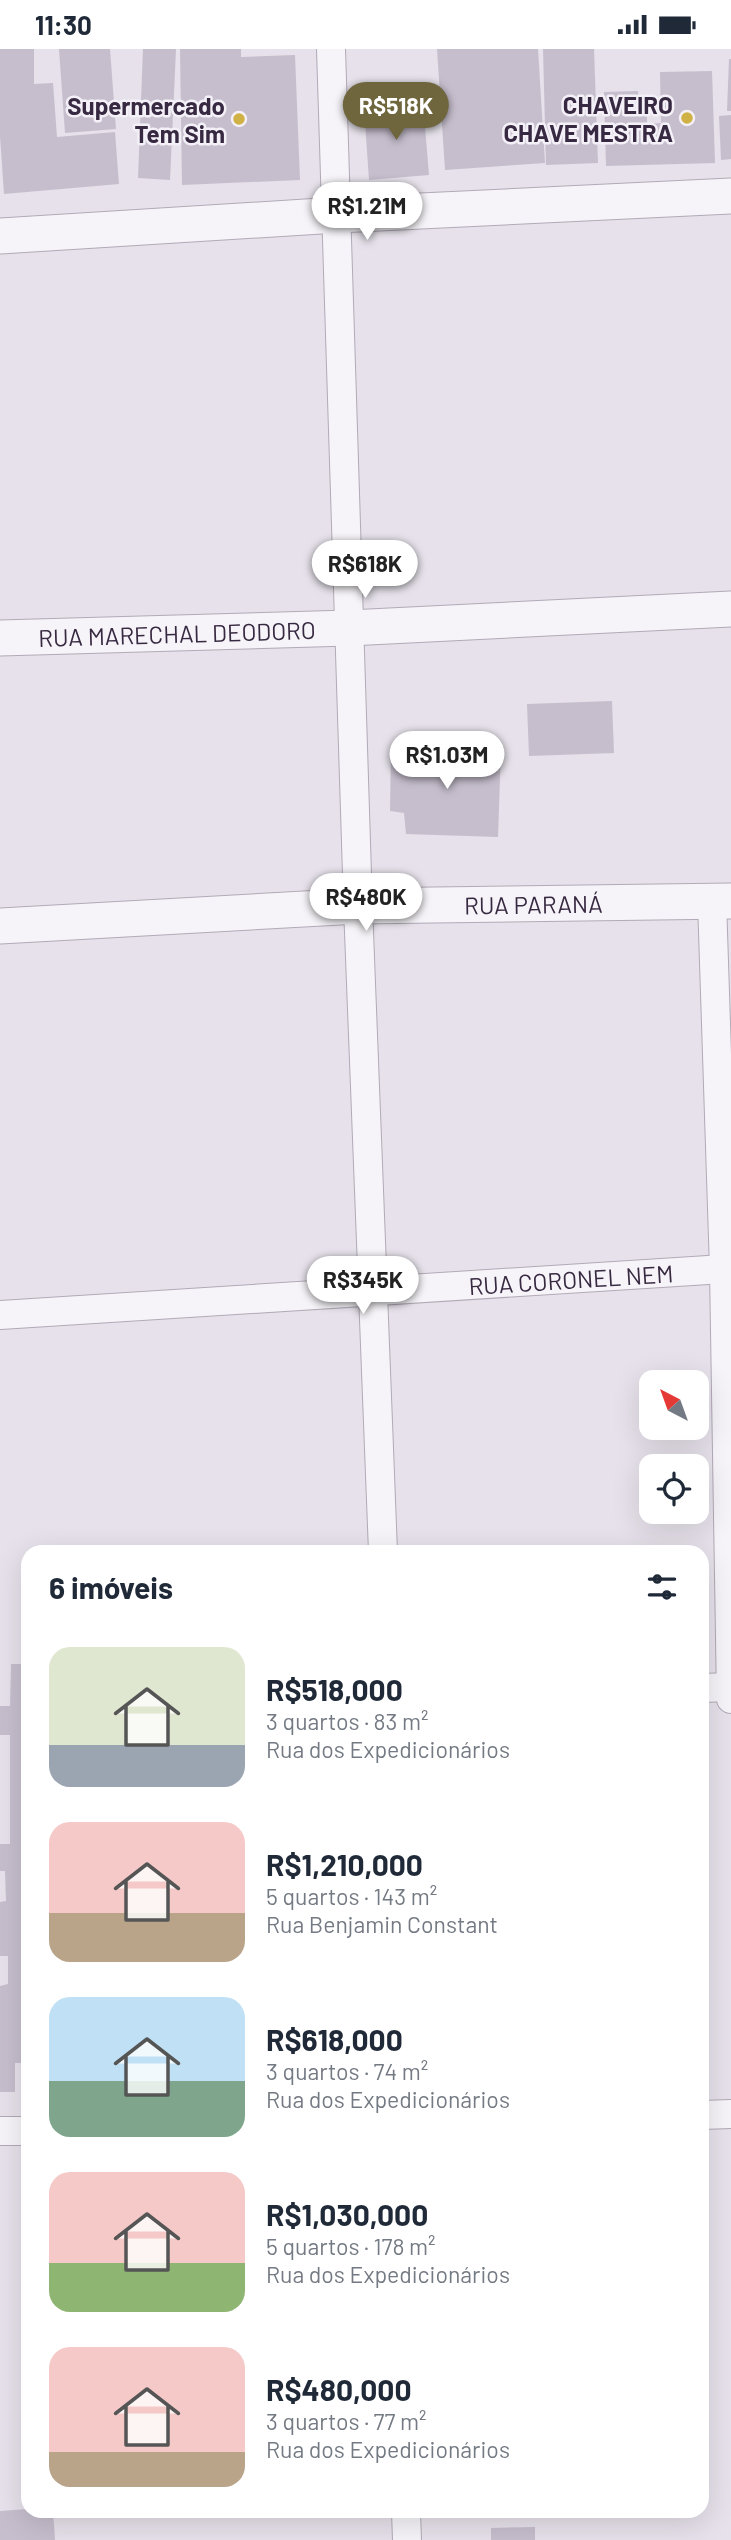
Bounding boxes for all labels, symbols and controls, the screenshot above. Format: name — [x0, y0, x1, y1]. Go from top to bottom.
text: 11:30 — [35, 9, 92, 40]
pin: R$518K — [339, 83, 453, 142]
place label: CHAVEIRO CHAVE MESTRA — [504, 90, 673, 147]
place label: Supermercado Tem Sim — [67, 91, 225, 148]
text: R$518K — [359, 91, 433, 119]
marker: CHAVEIRO CHAVE MESTRA — [679, 110, 695, 126]
marker: Supermercado Tem Sim — [231, 111, 247, 127]
pin: R$1.21M — [302, 183, 432, 242]
text: R$1.21M — [328, 191, 406, 219]
pin: R$618K — [308, 540, 422, 600]
text: R$618K — [328, 549, 402, 577]
street label: RUA MARECHAL DEODORO — [38, 614, 316, 651]
pin: R$1.03M — [382, 731, 512, 791]
text: R$1.03M — [405, 740, 489, 768]
pin: R$480K — [309, 873, 423, 933]
text: R$480K — [325, 882, 407, 910]
street label: RUA PARANÁ — [464, 888, 603, 919]
pin: R$345K — [306, 1257, 420, 1316]
street label: RUA CORONEL NEM — [468, 1258, 674, 1300]
text: R$345K — [323, 1265, 403, 1293]
north arrow — [639, 1370, 709, 1440]
map controls — [639, 1370, 709, 1524]
button: locate — [639, 1454, 709, 1524]
icon: filters — [643, 1568, 681, 1606]
text: 6 imóveis — [49, 1569, 173, 1605]
text: R$518,000 — [266, 1671, 403, 1707]
icon: home — [105, 1675, 189, 1759]
text: 3 quartos · 83 m² — [266, 1707, 429, 1735]
text: Rua dos Expedicionários — [266, 1735, 510, 1763]
text: R$1,210,000 — [266, 1846, 423, 1882]
icon: home — [105, 1850, 189, 1934]
text: 5 quartos · 143 m² — [266, 1882, 437, 1910]
text: Rua Benjamin Constant — [266, 1910, 498, 1938]
text: R$618,000 — [266, 2021, 403, 2057]
icon: home — [105, 2025, 189, 2109]
text: 3 quartos · 74 m² — [266, 2057, 428, 2085]
text: Rua dos Expedicionários — [266, 2085, 510, 2113]
text: R$1,030,000 — [266, 2196, 428, 2232]
icon: home — [105, 2200, 189, 2284]
text: 5 quartos · 178 m² — [266, 2232, 436, 2260]
text: Rua dos Expedicionários — [266, 2260, 510, 2288]
text: R$480,000 — [266, 2371, 412, 2407]
icon: home — [105, 2375, 189, 2459]
text: 3 quartos · 77 m² — [266, 2407, 426, 2435]
text: Rua dos Expedicionários — [266, 2435, 510, 2463]

